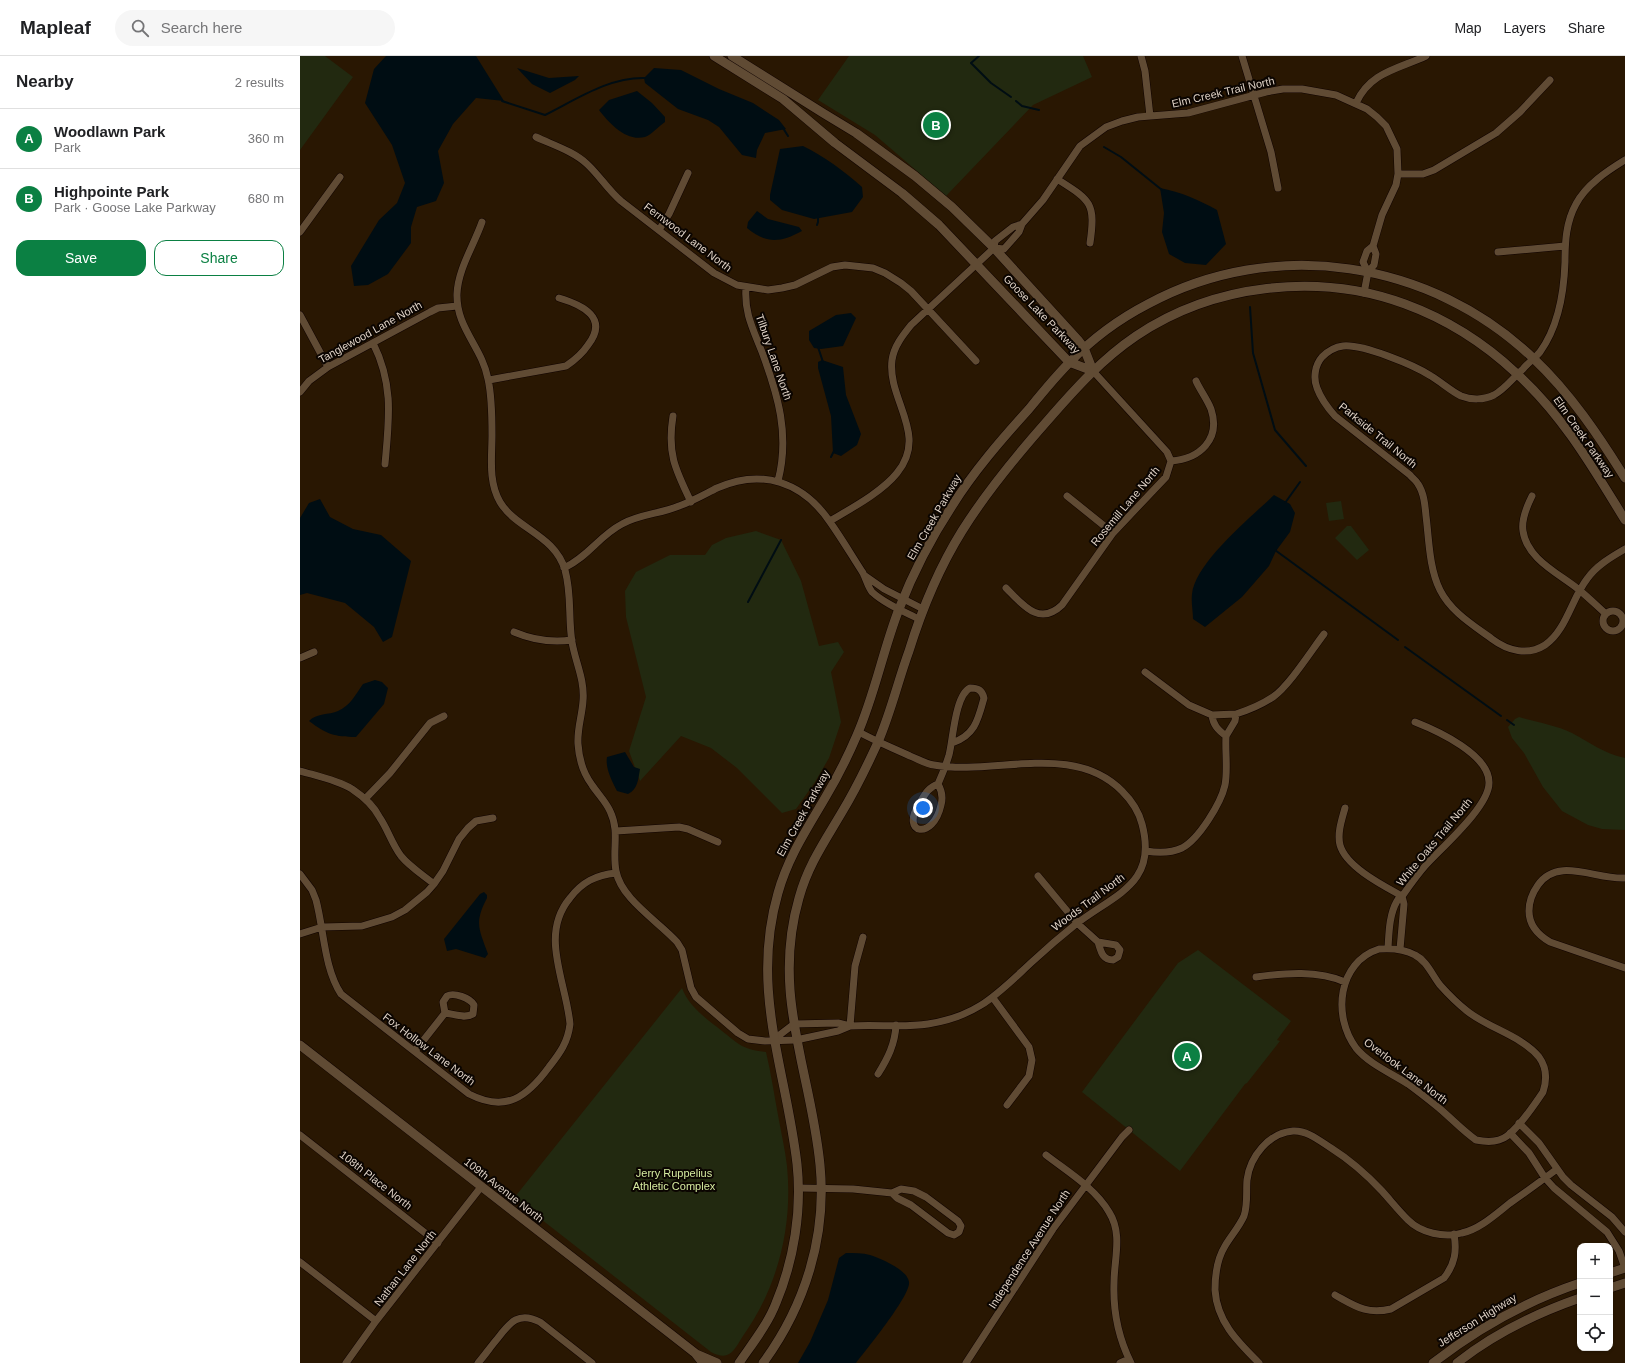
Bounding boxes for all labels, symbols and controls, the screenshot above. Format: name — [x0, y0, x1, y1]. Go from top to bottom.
search box — [115, 10, 395, 46]
text: Mapleaf — [20, 17, 91, 38]
icon: search — [129, 17, 151, 39]
text: Search here — [161, 19, 242, 36]
text: Map — [1454, 20, 1482, 36]
text: Layers — [1504, 20, 1546, 36]
text: Share — [1568, 20, 1605, 36]
text: Nearby — [16, 72, 74, 91]
street label: Elm Creek Trail North — [1170, 74, 1276, 110]
text: 2 results — [235, 75, 284, 90]
pin: B — [923, 110, 949, 140]
text: Woodlawn Park — [54, 123, 165, 140]
text: A — [24, 131, 34, 146]
text: 360 m — [248, 131, 284, 146]
text: Park — [54, 140, 81, 155]
text: Highpointe Park — [54, 183, 169, 200]
text: B — [24, 191, 34, 206]
text: 680 m — [248, 191, 284, 206]
text: Park · Goose Lake Parkway — [54, 200, 216, 215]
street label: Fernwood Lane North — [642, 200, 734, 274]
button: Save — [16, 240, 146, 276]
button: Share — [154, 240, 284, 276]
street label: Goose Lake Parkway — [1001, 272, 1083, 356]
street label: Tanglewood Lane North — [316, 299, 424, 365]
street label: Tilbury Lane North — [754, 312, 794, 402]
street label: Elm Creek Parkway — [1551, 394, 1617, 480]
street label: Parkside Trail North — [1337, 400, 1419, 470]
street label: Rosemill Lane North — [1088, 464, 1162, 548]
street label: Elm Creek Parkway — [905, 472, 964, 562]
street label: Elm Creek Parkway — [774, 767, 832, 858]
street label: White Oaks Trail North — [1394, 796, 1474, 888]
your location — [913, 798, 933, 818]
street label: Woods Trail North — [1049, 871, 1127, 933]
street label: Fox Hollow Lane North — [381, 1011, 477, 1087]
street label: Overlook Lane North — [1362, 1036, 1450, 1106]
pin: A — [1174, 1041, 1200, 1071]
street label: 108th Place North — [338, 1148, 414, 1212]
street label: 109th Avenue North — [462, 1155, 546, 1225]
park label: Jerry Ruppelius Athletic Complex — [633, 1167, 716, 1192]
street label: Independence Avenue North — [986, 1187, 1072, 1311]
street label: Nathan Lane North — [372, 1228, 438, 1308]
map controls — [1577, 1243, 1613, 1351]
button: + — [1577, 1243, 1613, 1279]
button: − — [1577, 1279, 1613, 1315]
street label: Jefferson Highway — [1436, 1291, 1519, 1349]
button: locate — [1577, 1315, 1613, 1351]

